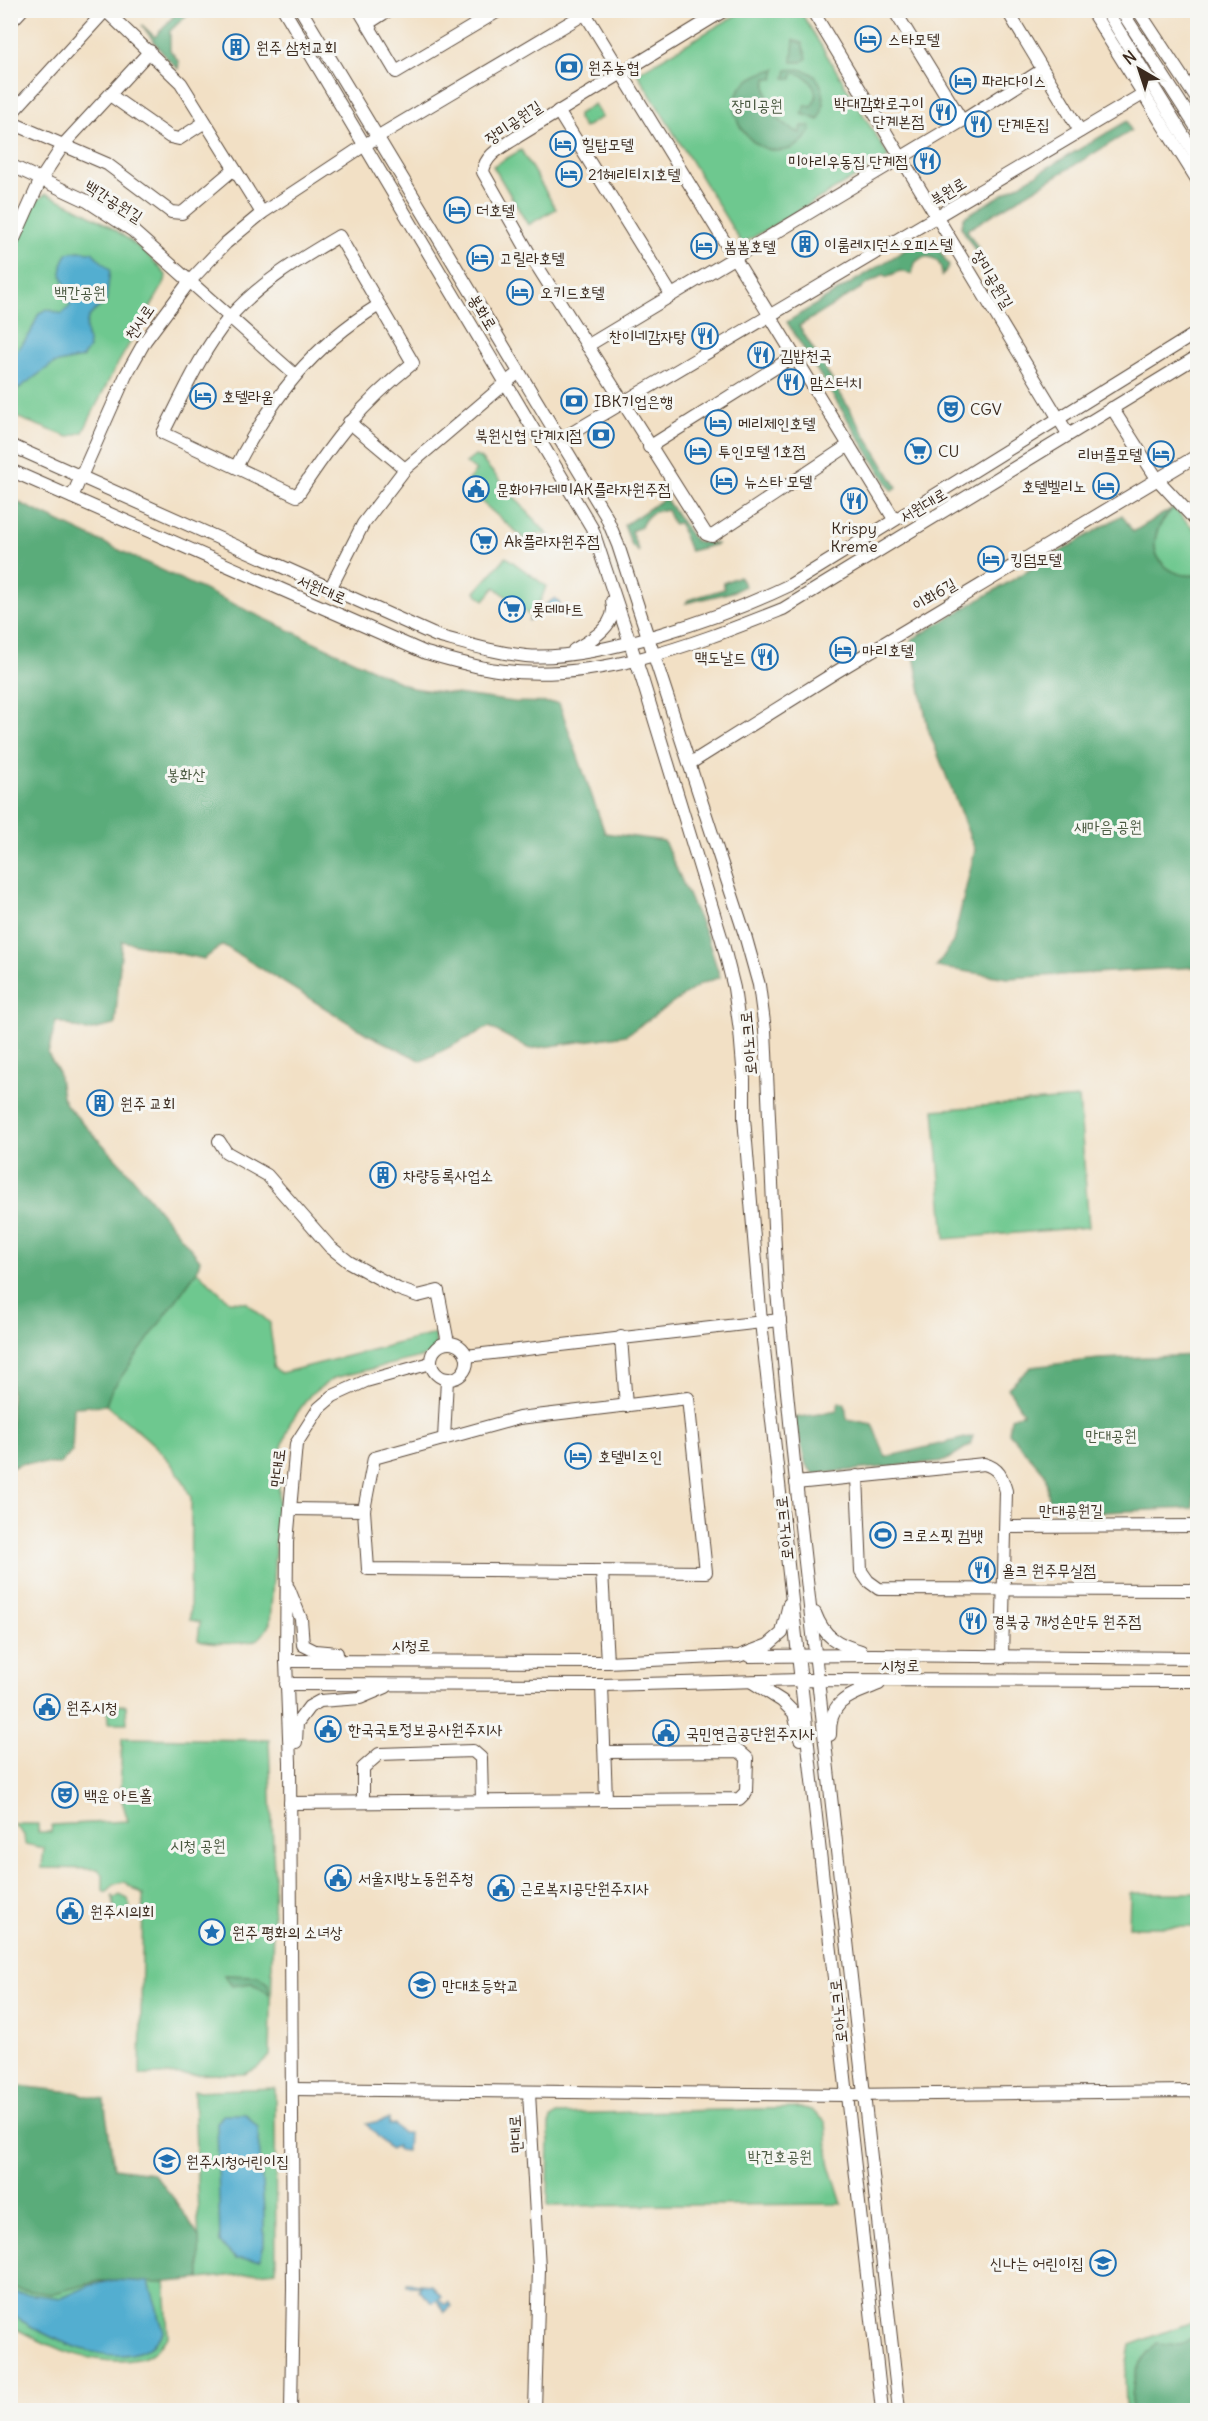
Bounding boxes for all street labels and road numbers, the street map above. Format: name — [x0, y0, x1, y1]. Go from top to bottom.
street label: 장미공원길 — [481, 96, 545, 148]
street label: 북원로 — [926, 172, 970, 210]
street label: 백간공원길 — [81, 175, 147, 227]
street label: 장미공원길 — [968, 246, 1018, 312]
street label: 봉화로 — [464, 290, 502, 334]
street label: 천사로 — [120, 300, 158, 344]
street label: 서원대로 — [896, 483, 950, 527]
street label: 서원대로 — [294, 570, 350, 608]
street label: 이화6길 — [908, 573, 960, 615]
street label: 로아노크로 — [735, 1010, 761, 1076]
street label: 만대로 — [265, 1448, 289, 1488]
street label: 로아노크로 — [771, 1495, 797, 1561]
street label: 만대공원길 — [1039, 1500, 1103, 1520]
street label: 시청로 — [392, 1635, 430, 1655]
street label: 시청로 — [881, 1655, 919, 1675]
street label: 로아노크로 — [825, 1978, 851, 2044]
street label: 만대로 — [504, 2114, 526, 2154]

